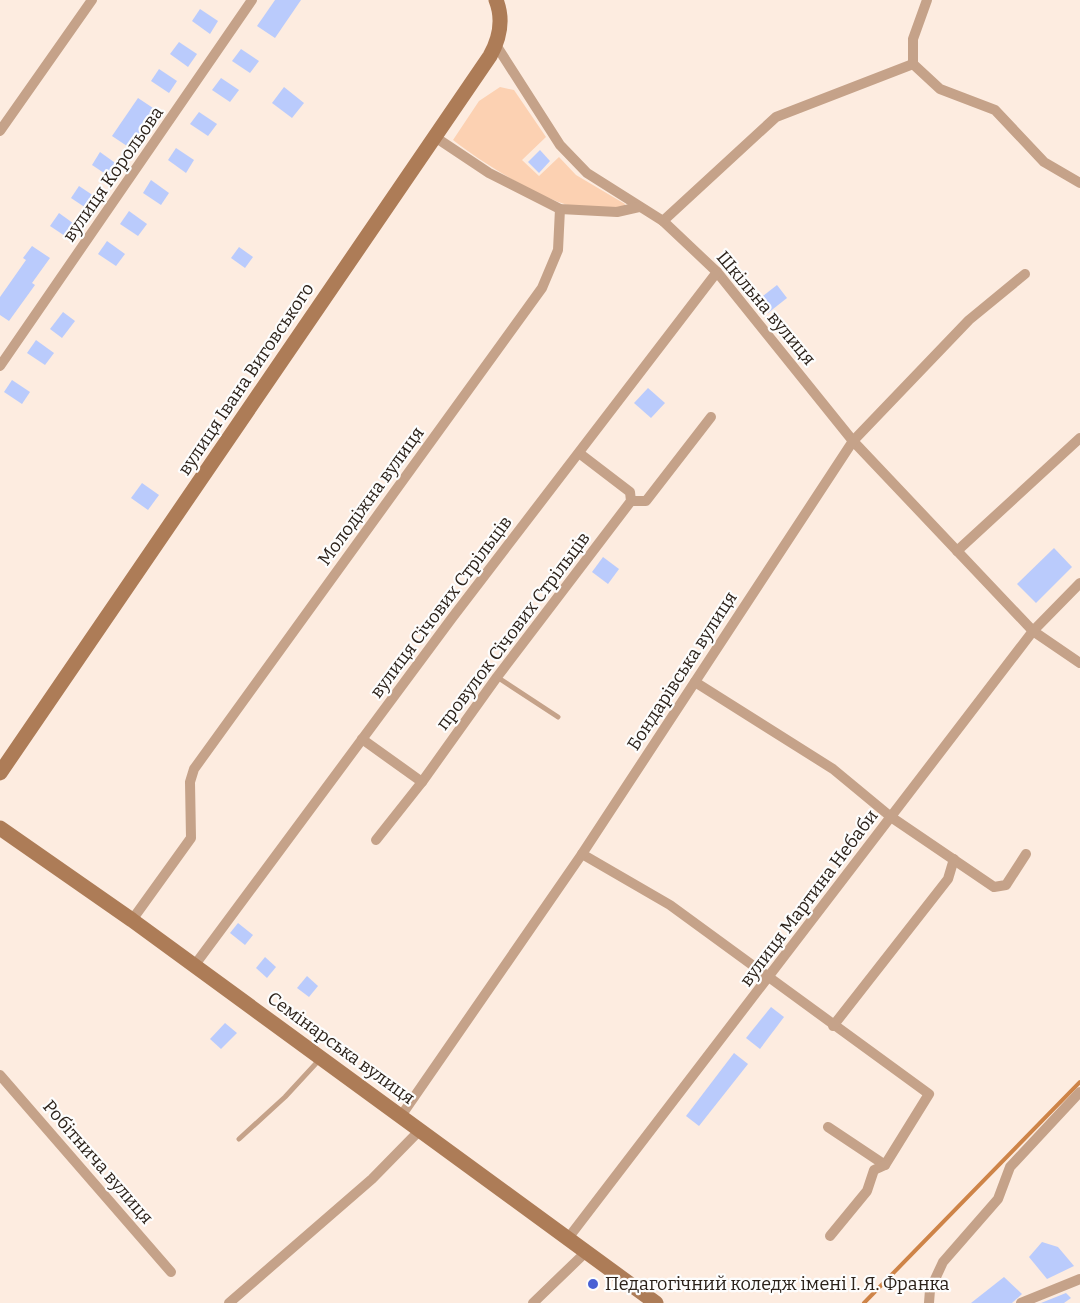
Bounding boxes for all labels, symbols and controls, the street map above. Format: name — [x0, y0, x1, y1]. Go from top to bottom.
street label: вулиця Корольова — [58, 102, 168, 246]
street label: Шкільна вулиця — [712, 246, 820, 370]
street label: вулиця Івана Виговського — [173, 279, 319, 479]
street label: Молодіжна вулиця — [313, 422, 429, 570]
street label: вулиця Січових Стрільців — [365, 512, 517, 702]
street label: провулок Січових Стрільців — [431, 528, 595, 734]
street label: Бондарівська вулиця — [622, 587, 742, 755]
street label: вулиця Мартина Небаби — [735, 805, 883, 991]
street label: Семінарська вулиця — [263, 987, 419, 1109]
street label: Робітнича вулиця — [38, 1096, 158, 1228]
place label: Педагогічний коледж імені І. Я. Франка — [605, 1273, 950, 1295]
marker: Педагогічний коледж імені І. Я. Франка — [586, 1277, 600, 1291]

